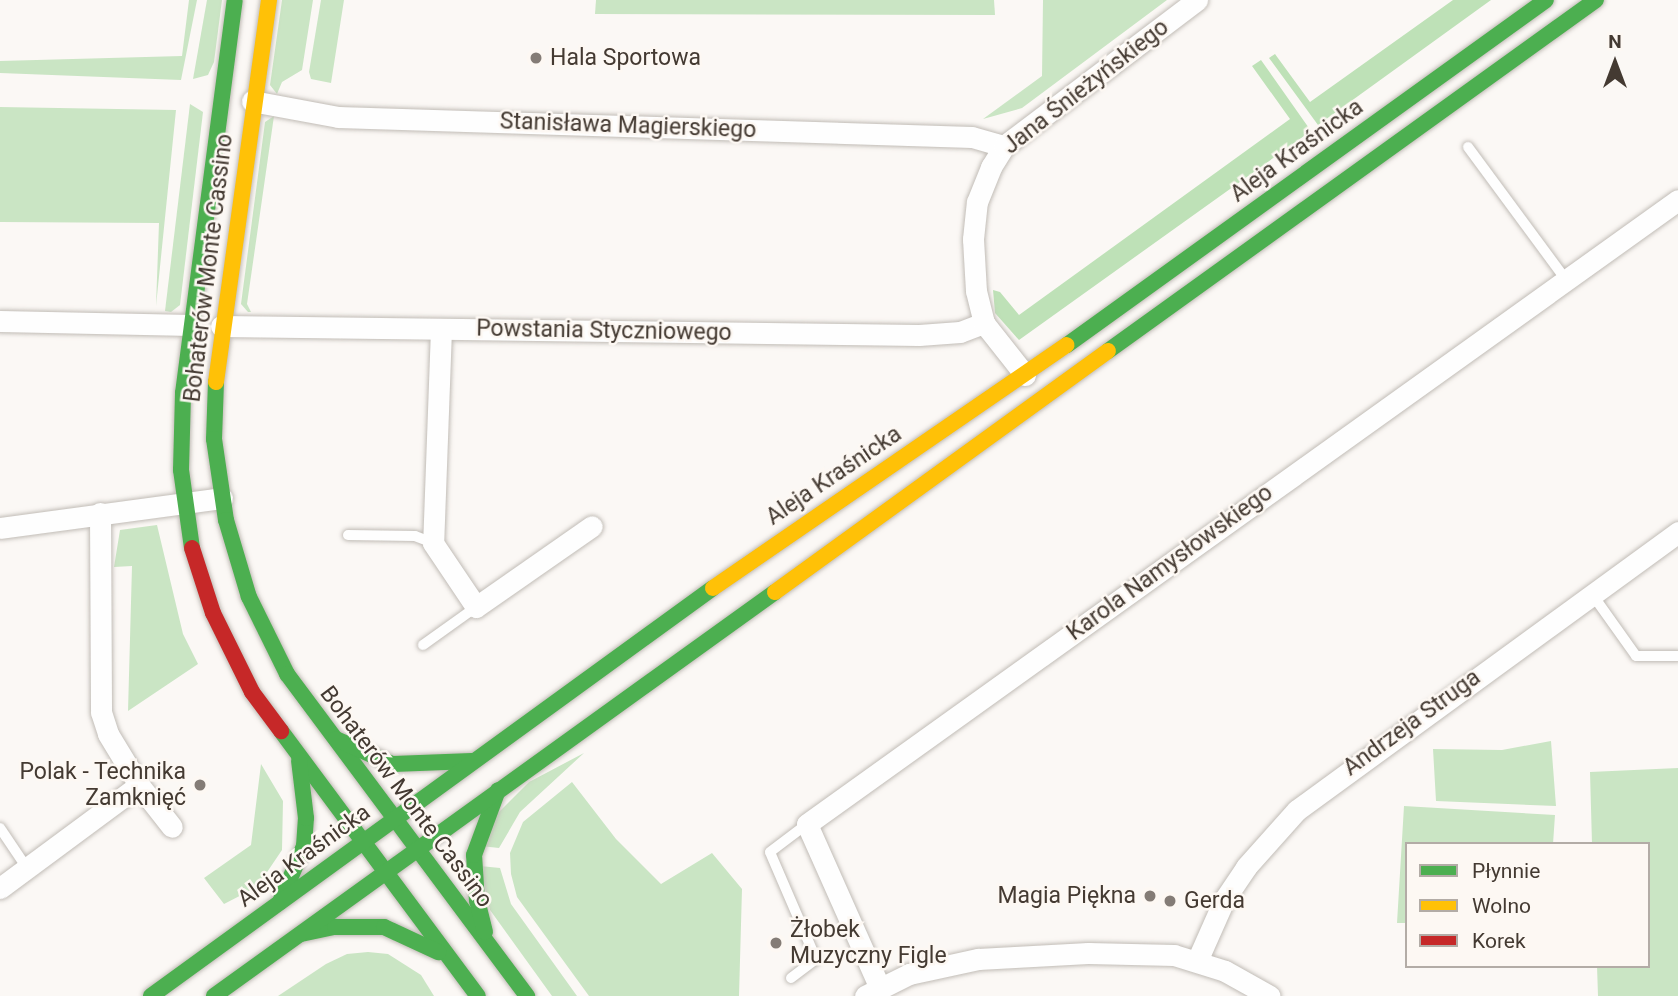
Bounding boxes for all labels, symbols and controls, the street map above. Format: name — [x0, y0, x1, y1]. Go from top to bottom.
street label: Jana Śnieżyńskiego — [998, 14, 1174, 160]
north arrow — [1580, 28, 1650, 98]
text: N — [1608, 30, 1622, 53]
place label: Hala Sportowa — [550, 44, 701, 72]
marker: Hala Sportowa — [528, 50, 544, 66]
street label: Aleja Kraśnicka — [1225, 94, 1369, 208]
street label: Stanisława Magierskiego — [499, 108, 757, 144]
street label: Bohaterów Monte Cassino — [179, 132, 239, 404]
street label: Powstania Styczniowego — [476, 315, 732, 347]
street label: Aleja Kraśnicka — [761, 421, 907, 531]
street label: Karola Namysłowskiego — [1062, 479, 1278, 647]
street label: Andrzeja Struga — [1338, 664, 1486, 782]
street label: Bohaterów Monte Cassino — [314, 681, 498, 913]
place label: Polak - Technika Zamknięć — [19, 758, 186, 812]
marker: Polak - Technika Zamknięć — [192, 777, 208, 793]
street label: Aleja Kraśnicka — [232, 799, 376, 913]
legend — [1405, 842, 1650, 968]
text: Płynnie — [1472, 859, 1540, 883]
place label: Magia Piękna — [998, 882, 1136, 910]
place label: Gerda — [1184, 887, 1245, 915]
marker: Magia Piękna — [1142, 888, 1158, 904]
marker: Gerda — [1162, 893, 1178, 909]
text: Wolno — [1472, 894, 1531, 918]
place label: Żłobek Muzyczny Figle — [790, 916, 947, 970]
text: Korek — [1472, 929, 1526, 953]
marker: Żłobek Muzyczny Figle — [768, 935, 784, 951]

